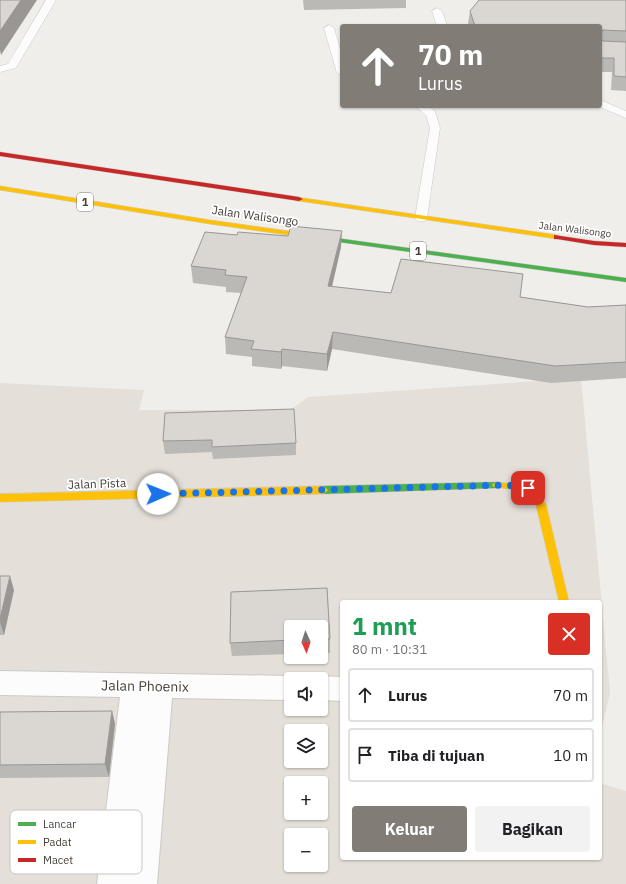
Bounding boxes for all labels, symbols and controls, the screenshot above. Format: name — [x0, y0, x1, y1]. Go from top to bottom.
text: 70 m — [418, 36, 483, 73]
icon: ahead — [352, 40, 404, 92]
text: Lurus — [418, 72, 463, 95]
road number: 1 — [77, 193, 93, 211]
street label: Jalan Walisongo — [211, 202, 300, 229]
street label: Jalan Walisongo — [538, 219, 612, 240]
road number: 1 — [410, 242, 426, 260]
pin — [511, 471, 545, 505]
position arrow — [137, 473, 179, 515]
street label: Jalan Pista — [67, 475, 127, 492]
icon: arrive — [517, 477, 539, 499]
text: 1 mnt — [352, 610, 417, 642]
button: close — [548, 613, 590, 655]
north arrow — [284, 620, 328, 664]
map controls — [284, 620, 328, 872]
text: 80 m · 10:31 — [352, 641, 427, 658]
button: sound — [284, 672, 328, 716]
street label: Jalan Phoenix — [101, 676, 189, 696]
icon: ahead — [354, 684, 376, 706]
text: Lurus — [388, 686, 427, 705]
text: 70 m — [553, 686, 588, 705]
button: layers — [284, 724, 328, 768]
icon: arrive — [354, 744, 376, 766]
text: Tiba di tujuan — [388, 746, 485, 765]
text: 10 m — [553, 746, 588, 765]
button: + — [284, 776, 328, 820]
button: Keluar — [352, 806, 467, 852]
button: Bagikan — [475, 806, 590, 852]
legend — [10, 810, 142, 874]
text: Lancar — [43, 817, 76, 831]
button: − — [284, 828, 328, 872]
text: Padat — [43, 835, 72, 849]
text: Macet — [43, 853, 73, 867]

